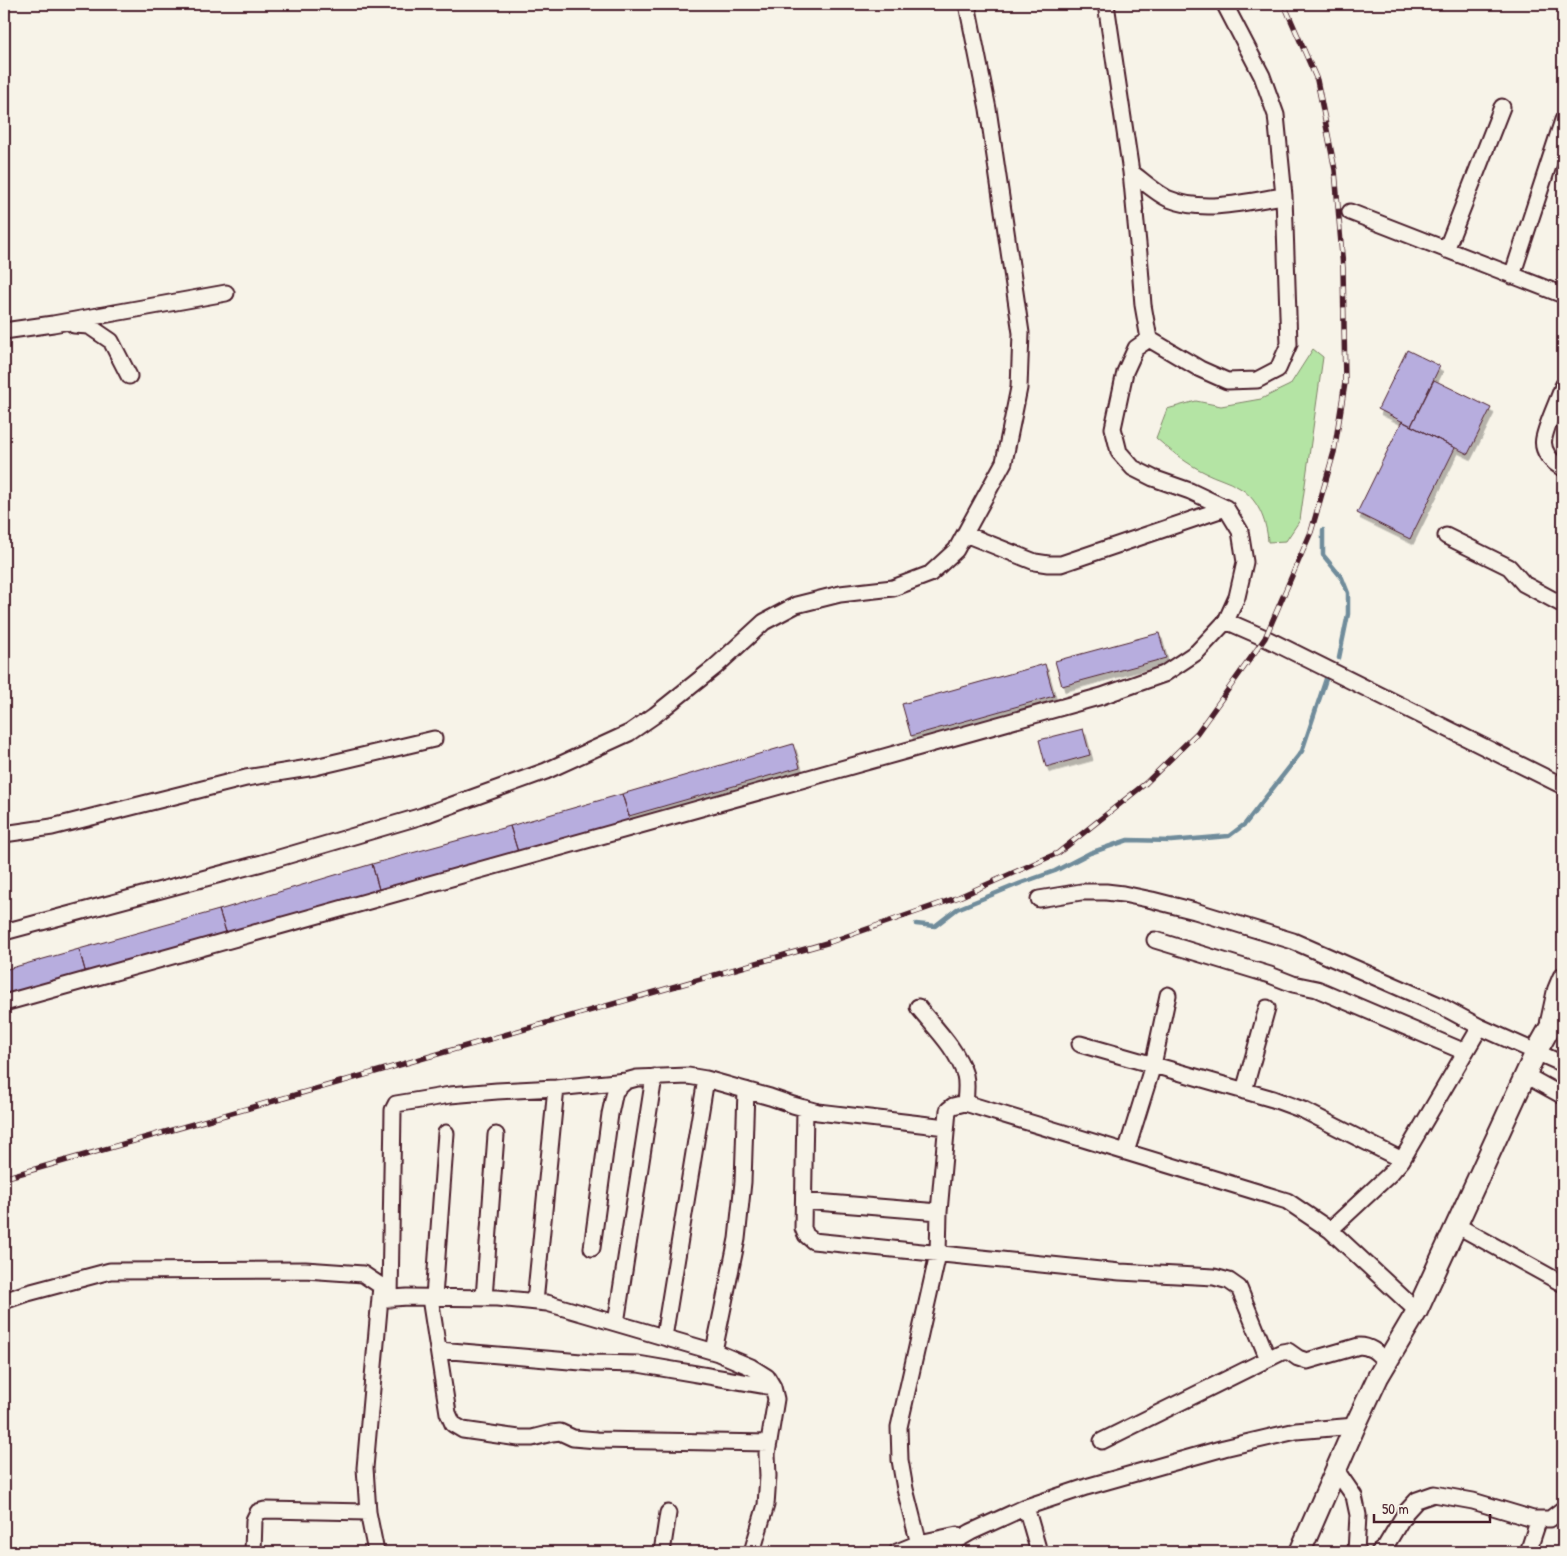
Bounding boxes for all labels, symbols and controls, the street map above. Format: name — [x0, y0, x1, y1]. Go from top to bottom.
scale bar — [1374, 1491, 1491, 1523]
text: 50 m — [1382, 1498, 1409, 1519]

